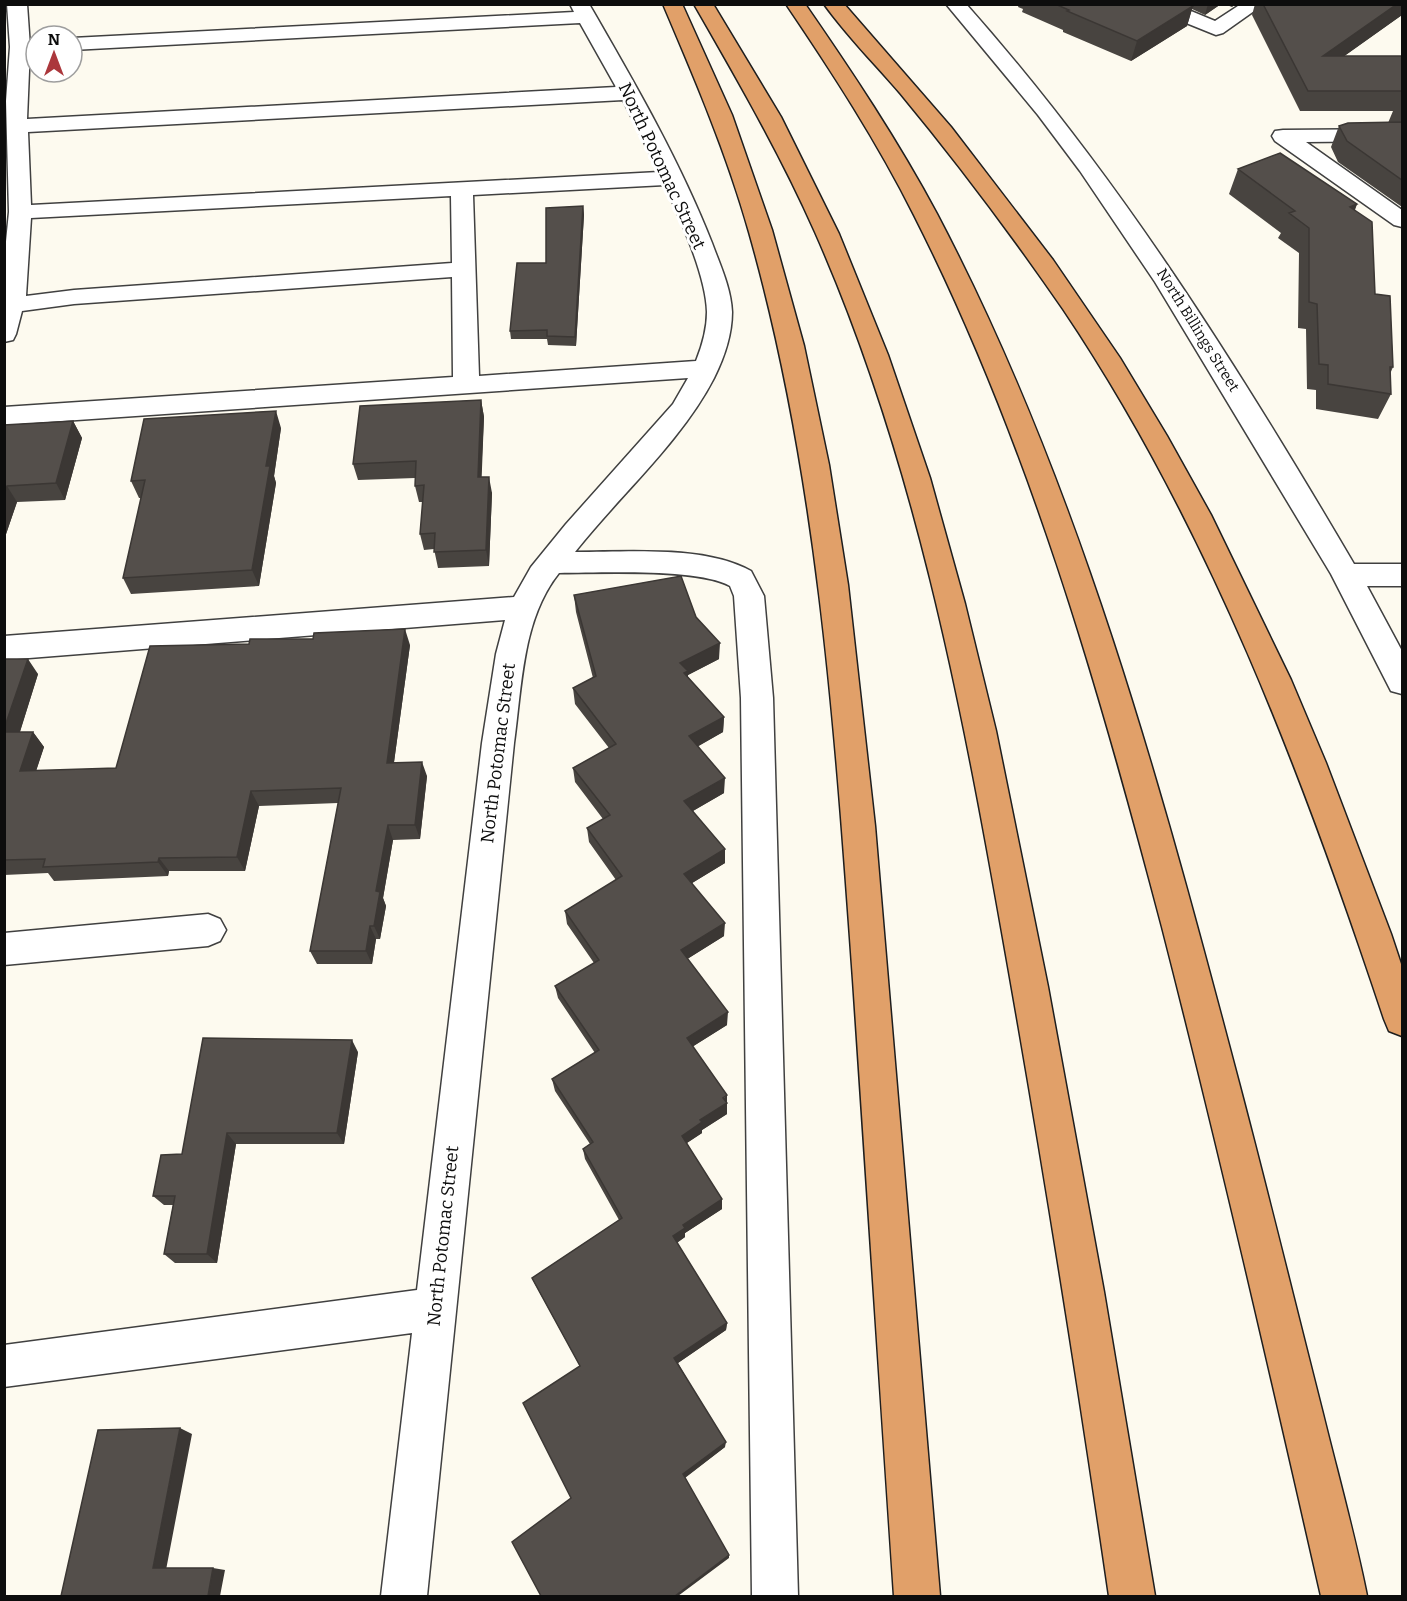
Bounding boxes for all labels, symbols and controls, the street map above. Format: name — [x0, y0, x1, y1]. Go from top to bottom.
north arrow — [24, 24, 84, 84]
text: N — [48, 30, 60, 49]
street label: North Potomac Street — [614, 79, 711, 253]
street label: North Billings Street — [1153, 265, 1243, 395]
street label: North Potomac Street — [476, 661, 520, 844]
street label: North Potomac Street — [423, 1144, 463, 1327]

